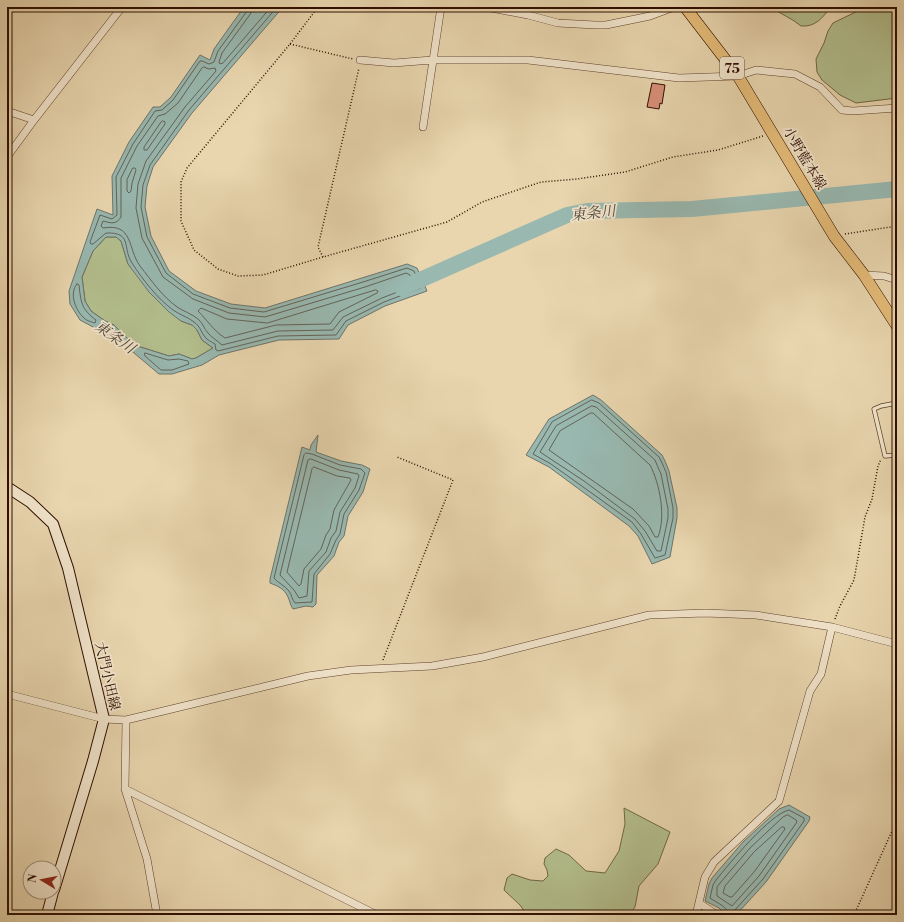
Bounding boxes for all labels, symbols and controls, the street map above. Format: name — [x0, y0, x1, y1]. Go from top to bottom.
road number: 75 — [720, 57, 744, 79]
street label: 小野藍本線 — [778, 124, 830, 193]
water label: 東条川 — [570, 201, 618, 225]
water label: 東条川 — [91, 317, 140, 359]
street label: 大門小田線 — [90, 640, 124, 712]
north arrow — [22, 860, 62, 900]
text: N — [25, 873, 41, 884]

